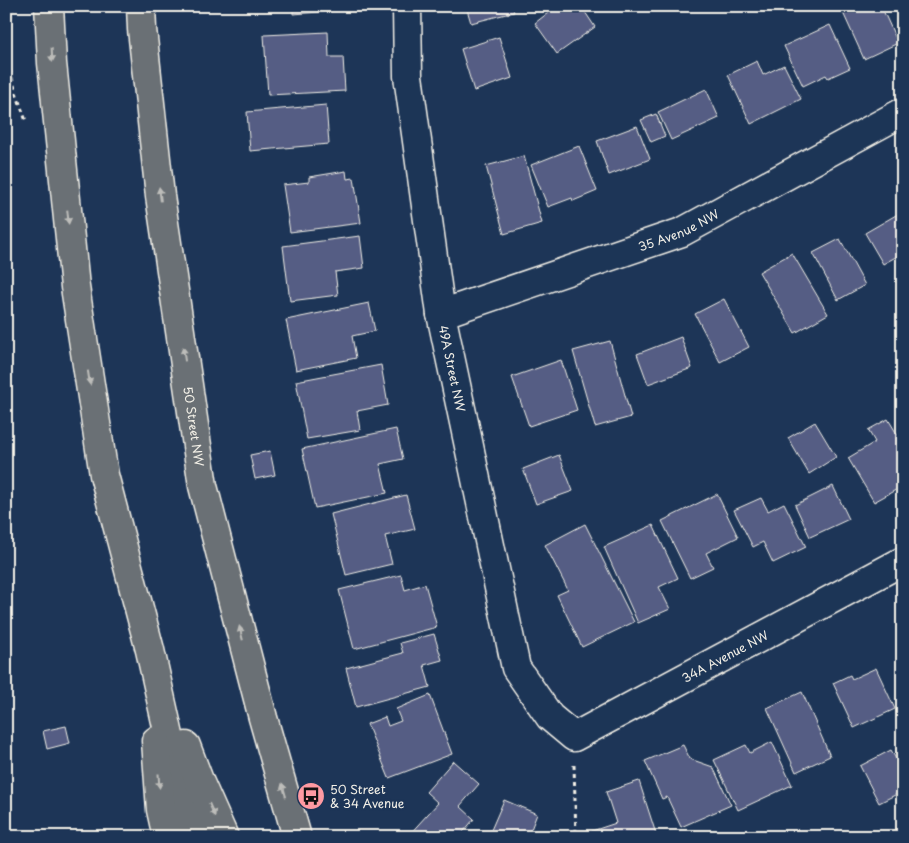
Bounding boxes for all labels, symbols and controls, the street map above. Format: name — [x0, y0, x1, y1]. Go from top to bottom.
one-way arrow — [48, 47, 56, 63]
one-way arrow — [156, 185, 164, 201]
street label: 35 Avenue NW — [636, 204, 723, 255]
one-way arrow — [64, 209, 72, 225]
street label: 49A Street NW — [435, 324, 470, 414]
one-way arrow — [179, 346, 187, 362]
one-way arrow — [85, 370, 93, 386]
street label: 50 Street NW — [179, 385, 209, 468]
street label: 34A Avenue NW — [678, 625, 772, 687]
one-way arrow — [237, 626, 245, 641]
one-way arrow — [155, 773, 163, 789]
place label: 50 Street & 34 Avenue — [330, 780, 405, 812]
bus stop icon: 50 Street & 34 Avenue — [296, 781, 326, 811]
one-way arrow — [279, 782, 287, 797]
one-way arrow — [209, 803, 217, 817]

